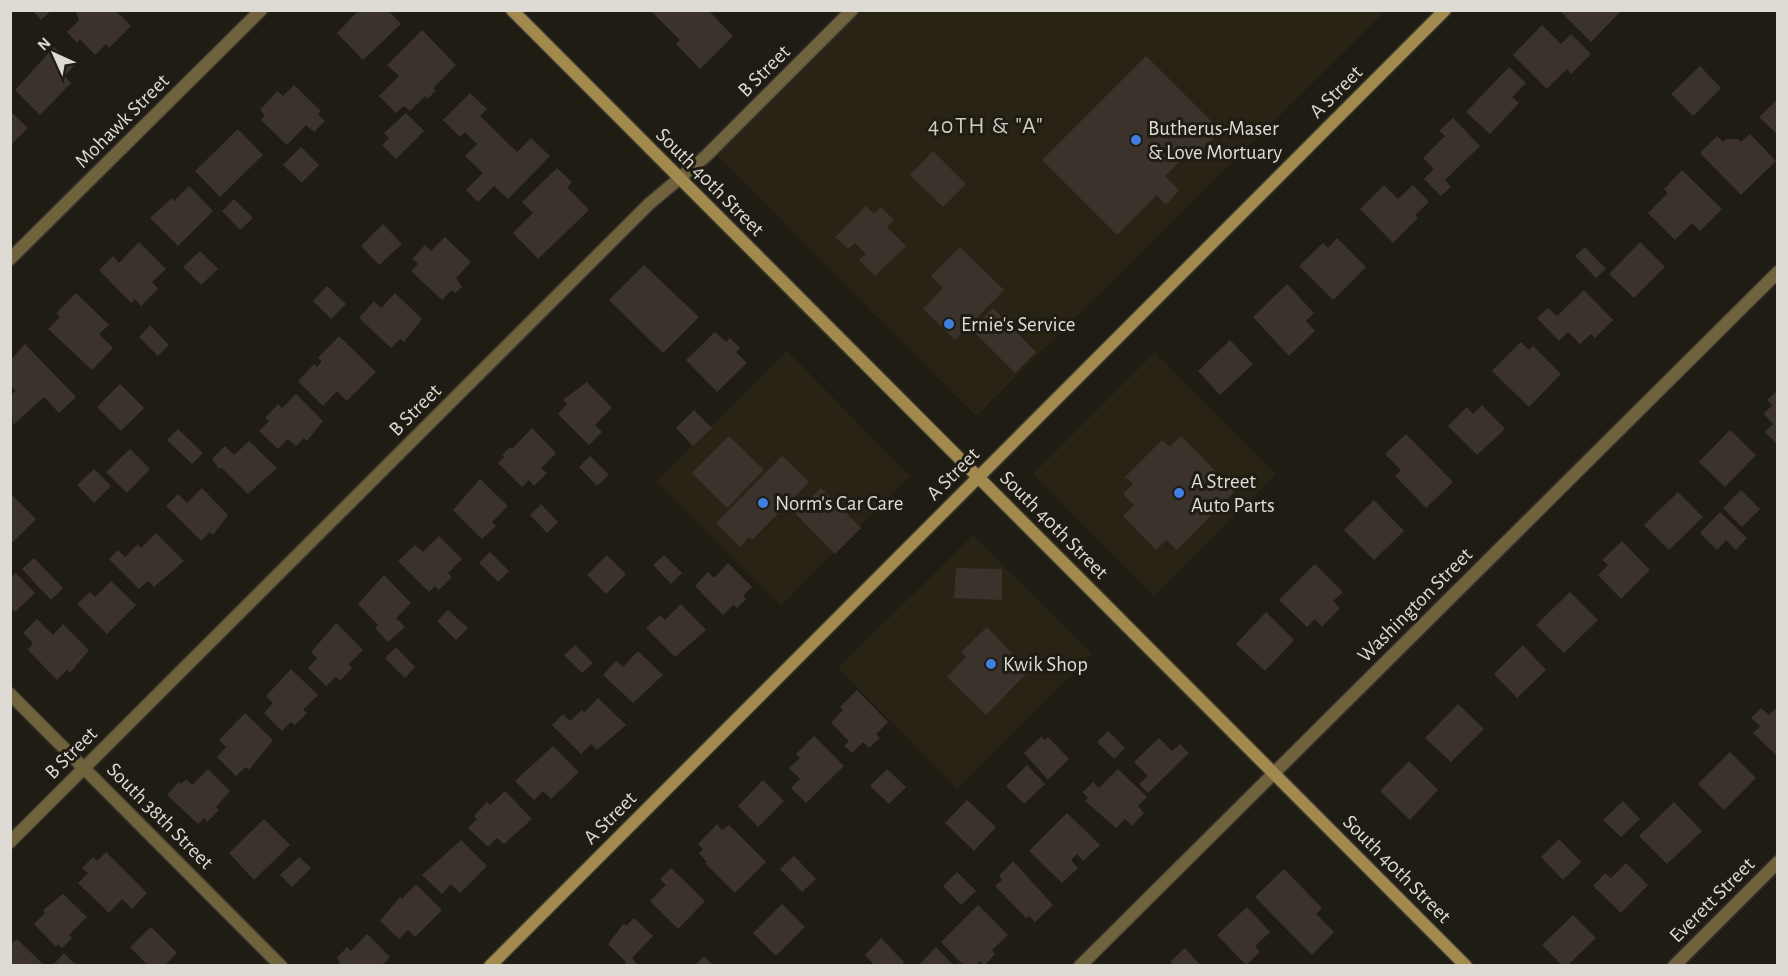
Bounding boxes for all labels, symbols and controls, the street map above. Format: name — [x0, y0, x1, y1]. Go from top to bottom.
north arrow — [24, 24, 84, 84]
text: N — [35, 35, 54, 54]
street label: B Street — [734, 41, 794, 101]
street label: A Street — [1306, 61, 1367, 122]
street label: Mohawk Street — [71, 70, 173, 172]
district label: 40TH & "A" — [928, 114, 1044, 138]
place label: Butherus-Maser & Love Mortuary — [1148, 118, 1282, 163]
street label: South 40th Street — [652, 124, 768, 240]
marker: Butherus-Maser & Love Mortuary — [1129, 133, 1143, 147]
place label: Ernie's Service — [961, 314, 1075, 335]
marker: Ernie's Service — [942, 317, 956, 331]
street label: B Street — [385, 380, 445, 440]
street label: A Street — [923, 443, 984, 504]
street label: South 40th Street — [996, 467, 1112, 583]
place label: A Street Auto Parts — [1191, 471, 1275, 516]
marker: A Street Auto Parts — [1172, 486, 1186, 500]
place label: Norm's Car Care — [775, 493, 904, 514]
marker: Norm's Car Care — [756, 496, 770, 510]
street label: Washington Street — [1354, 543, 1477, 666]
place label: Kwik Shop — [1003, 654, 1088, 675]
marker: Kwik Shop — [984, 657, 998, 671]
street label: B Street — [41, 723, 101, 783]
street label: South 38th Street — [103, 759, 217, 873]
street label: A Street — [580, 787, 641, 848]
street label: South 40th Street — [1339, 811, 1455, 927]
street label: Everett Street — [1666, 853, 1759, 946]

